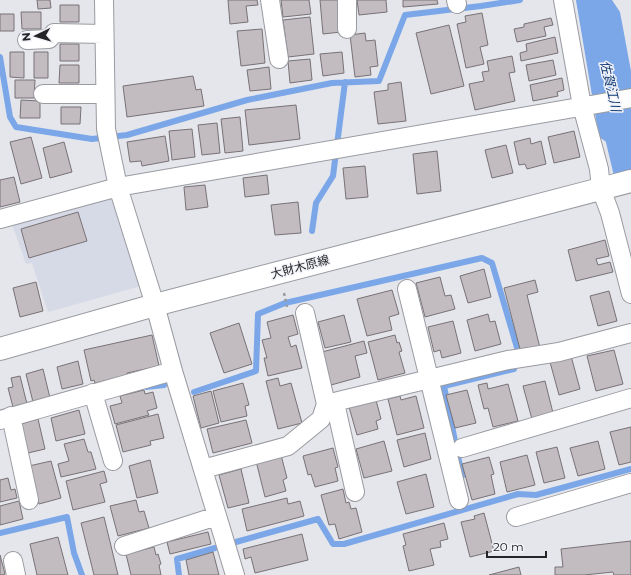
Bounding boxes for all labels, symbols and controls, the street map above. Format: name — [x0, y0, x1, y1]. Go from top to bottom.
north arrow — [16, 16, 56, 56]
text: N — [19, 32, 33, 42]
water label: 佐賀江川 — [597, 59, 625, 115]
street label: 大財木原線 — [269, 252, 331, 282]
scale bar — [487, 533, 546, 559]
text: 20 m — [493, 539, 524, 554]

